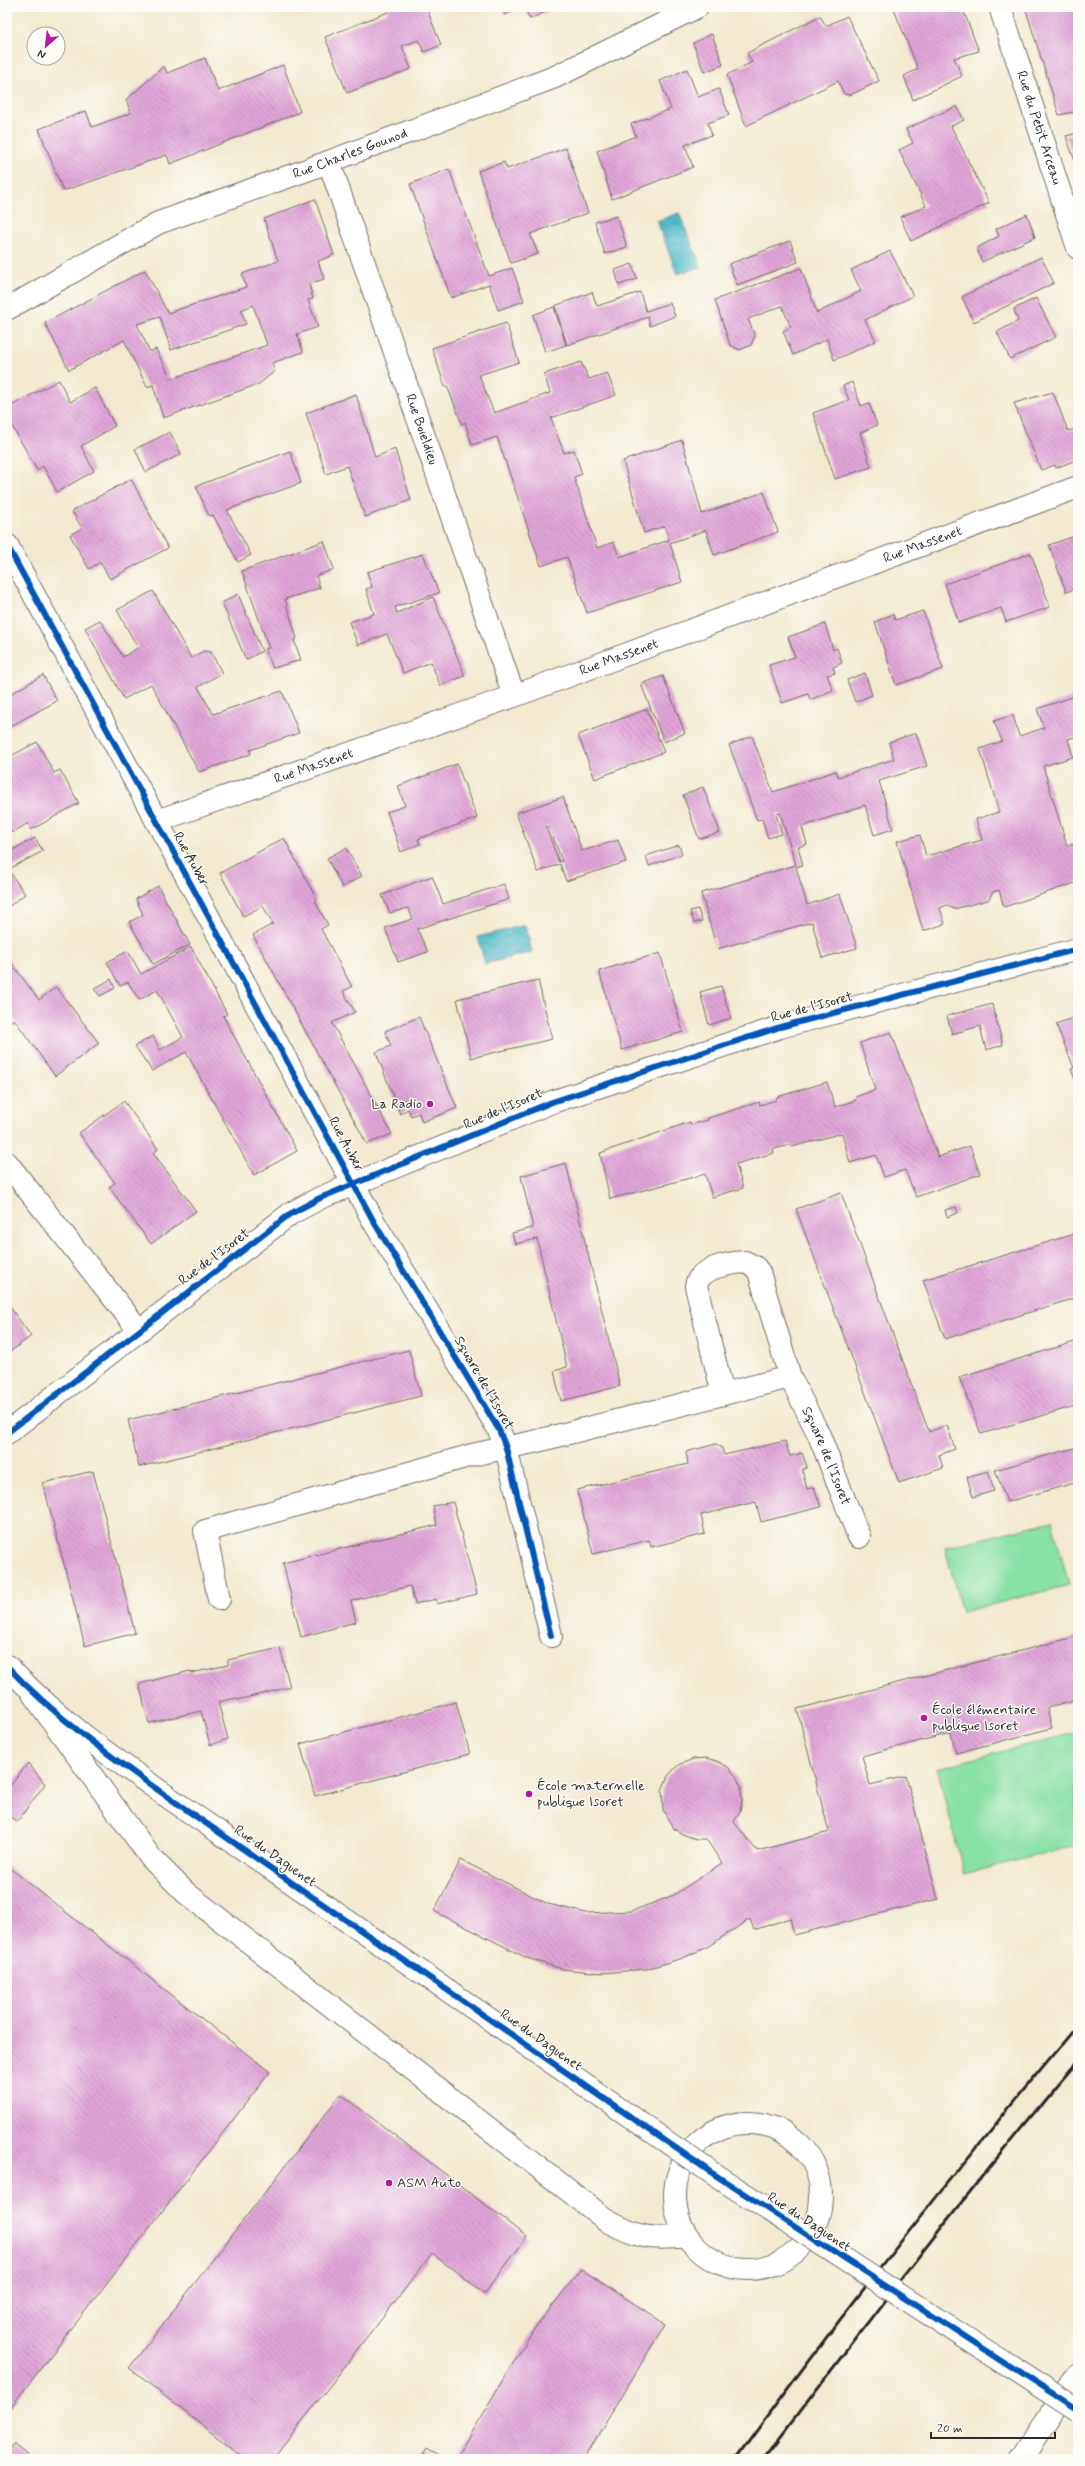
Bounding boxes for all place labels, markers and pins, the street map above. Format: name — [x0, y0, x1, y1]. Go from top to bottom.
place label: La Radio — [371, 1095, 422, 1113]
marker: La Radio — [425, 1099, 435, 1109]
place label: École élémentaire publique Isoret — [932, 1701, 1037, 1735]
marker: École élémentaire publique Isoret — [919, 1713, 929, 1723]
place label: École maternelle publique Isoret — [537, 1777, 645, 1811]
marker: École maternelle publique Isoret — [524, 1789, 534, 1799]
place label: ASM Auto — [397, 2174, 461, 2192]
marker: ASM Auto — [384, 2178, 394, 2188]

